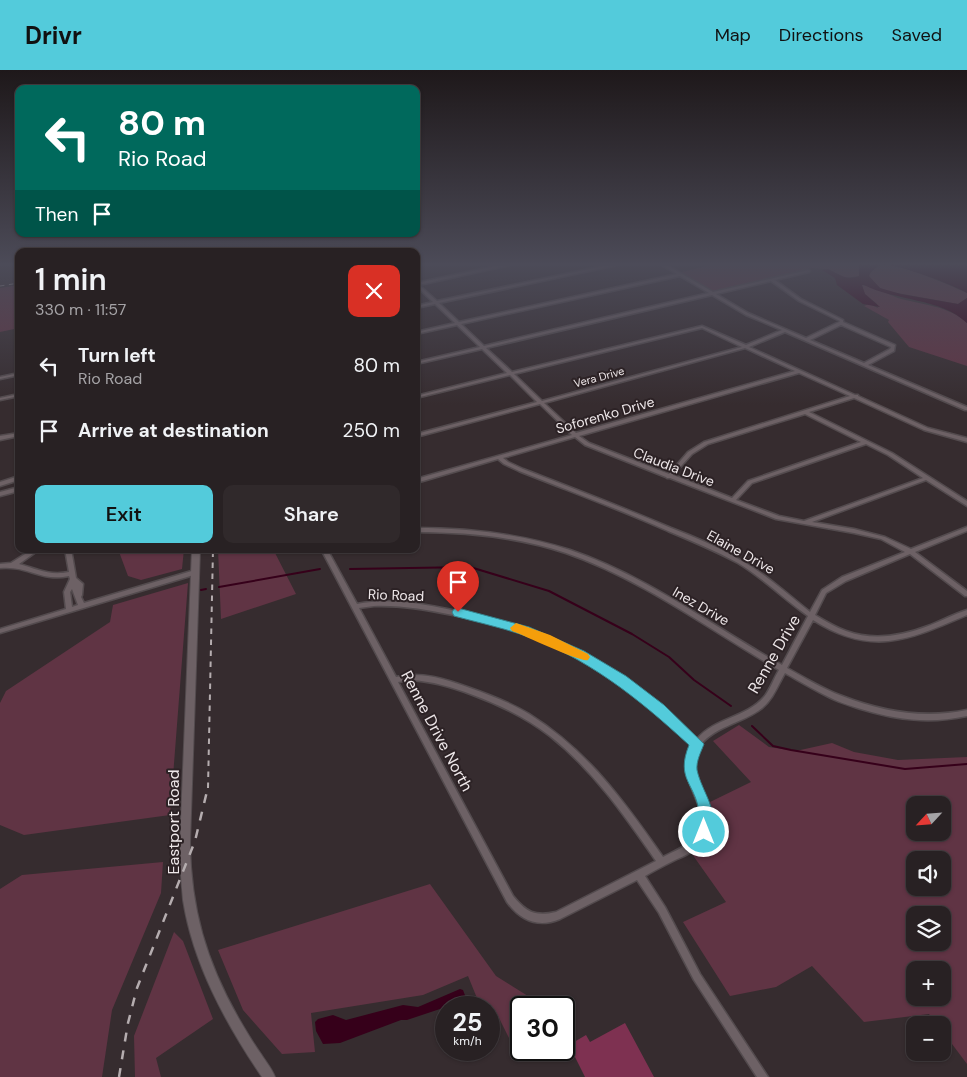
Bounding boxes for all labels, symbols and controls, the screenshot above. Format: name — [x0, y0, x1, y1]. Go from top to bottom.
text: Drivr — [25, 20, 82, 51]
text: Map — [715, 23, 751, 47]
text: Directions — [779, 23, 864, 47]
text: Saved — [892, 23, 942, 47]
text: 80 m — [118, 100, 206, 146]
icon: left — [35, 105, 100, 170]
text: Rio Road — [118, 144, 206, 173]
icon: arrive — [88, 200, 116, 228]
text: Then — [35, 202, 78, 227]
text: 1 min — [35, 260, 107, 299]
button: close — [348, 265, 400, 317]
text: 330 m · 11:57 — [35, 299, 126, 320]
text: Turn left — [78, 343, 156, 368]
icon: left — [35, 352, 63, 380]
text: 80 m — [353, 353, 400, 378]
street label: Vera Drive — [572, 364, 626, 390]
text: Rio Road — [78, 368, 142, 389]
street label: Soforenko Drive — [554, 392, 656, 438]
icon: arrive — [35, 417, 63, 445]
text: Arrive at destination — [78, 418, 269, 443]
text: 250 m — [342, 418, 400, 443]
street label: Claudia Drive — [631, 443, 717, 491]
button: Exit — [35, 485, 213, 543]
button: Share — [223, 485, 400, 543]
street label: Elaine Drive — [704, 526, 778, 578]
pin — [437, 561, 479, 612]
icon: arrive — [444, 568, 472, 596]
street label: Inez Drive — [669, 583, 733, 629]
street label: Rio Road — [368, 585, 424, 605]
street label: Renne Drive — [743, 611, 805, 697]
street label: Renne Drive North — [396, 667, 478, 795]
street label: Eastport Road — [163, 770, 184, 874]
north arrow — [906, 796, 951, 841]
map controls — [906, 796, 951, 1061]
position arrow — [677, 805, 729, 857]
button: sound — [906, 851, 951, 896]
button: layers — [906, 906, 951, 951]
button: + — [906, 961, 951, 1006]
speed limit sign: 30 — [510, 996, 575, 1061]
text: 25 — [453, 1006, 482, 1039]
button: − — [906, 1016, 951, 1061]
text: km/h — [453, 1033, 482, 1049]

